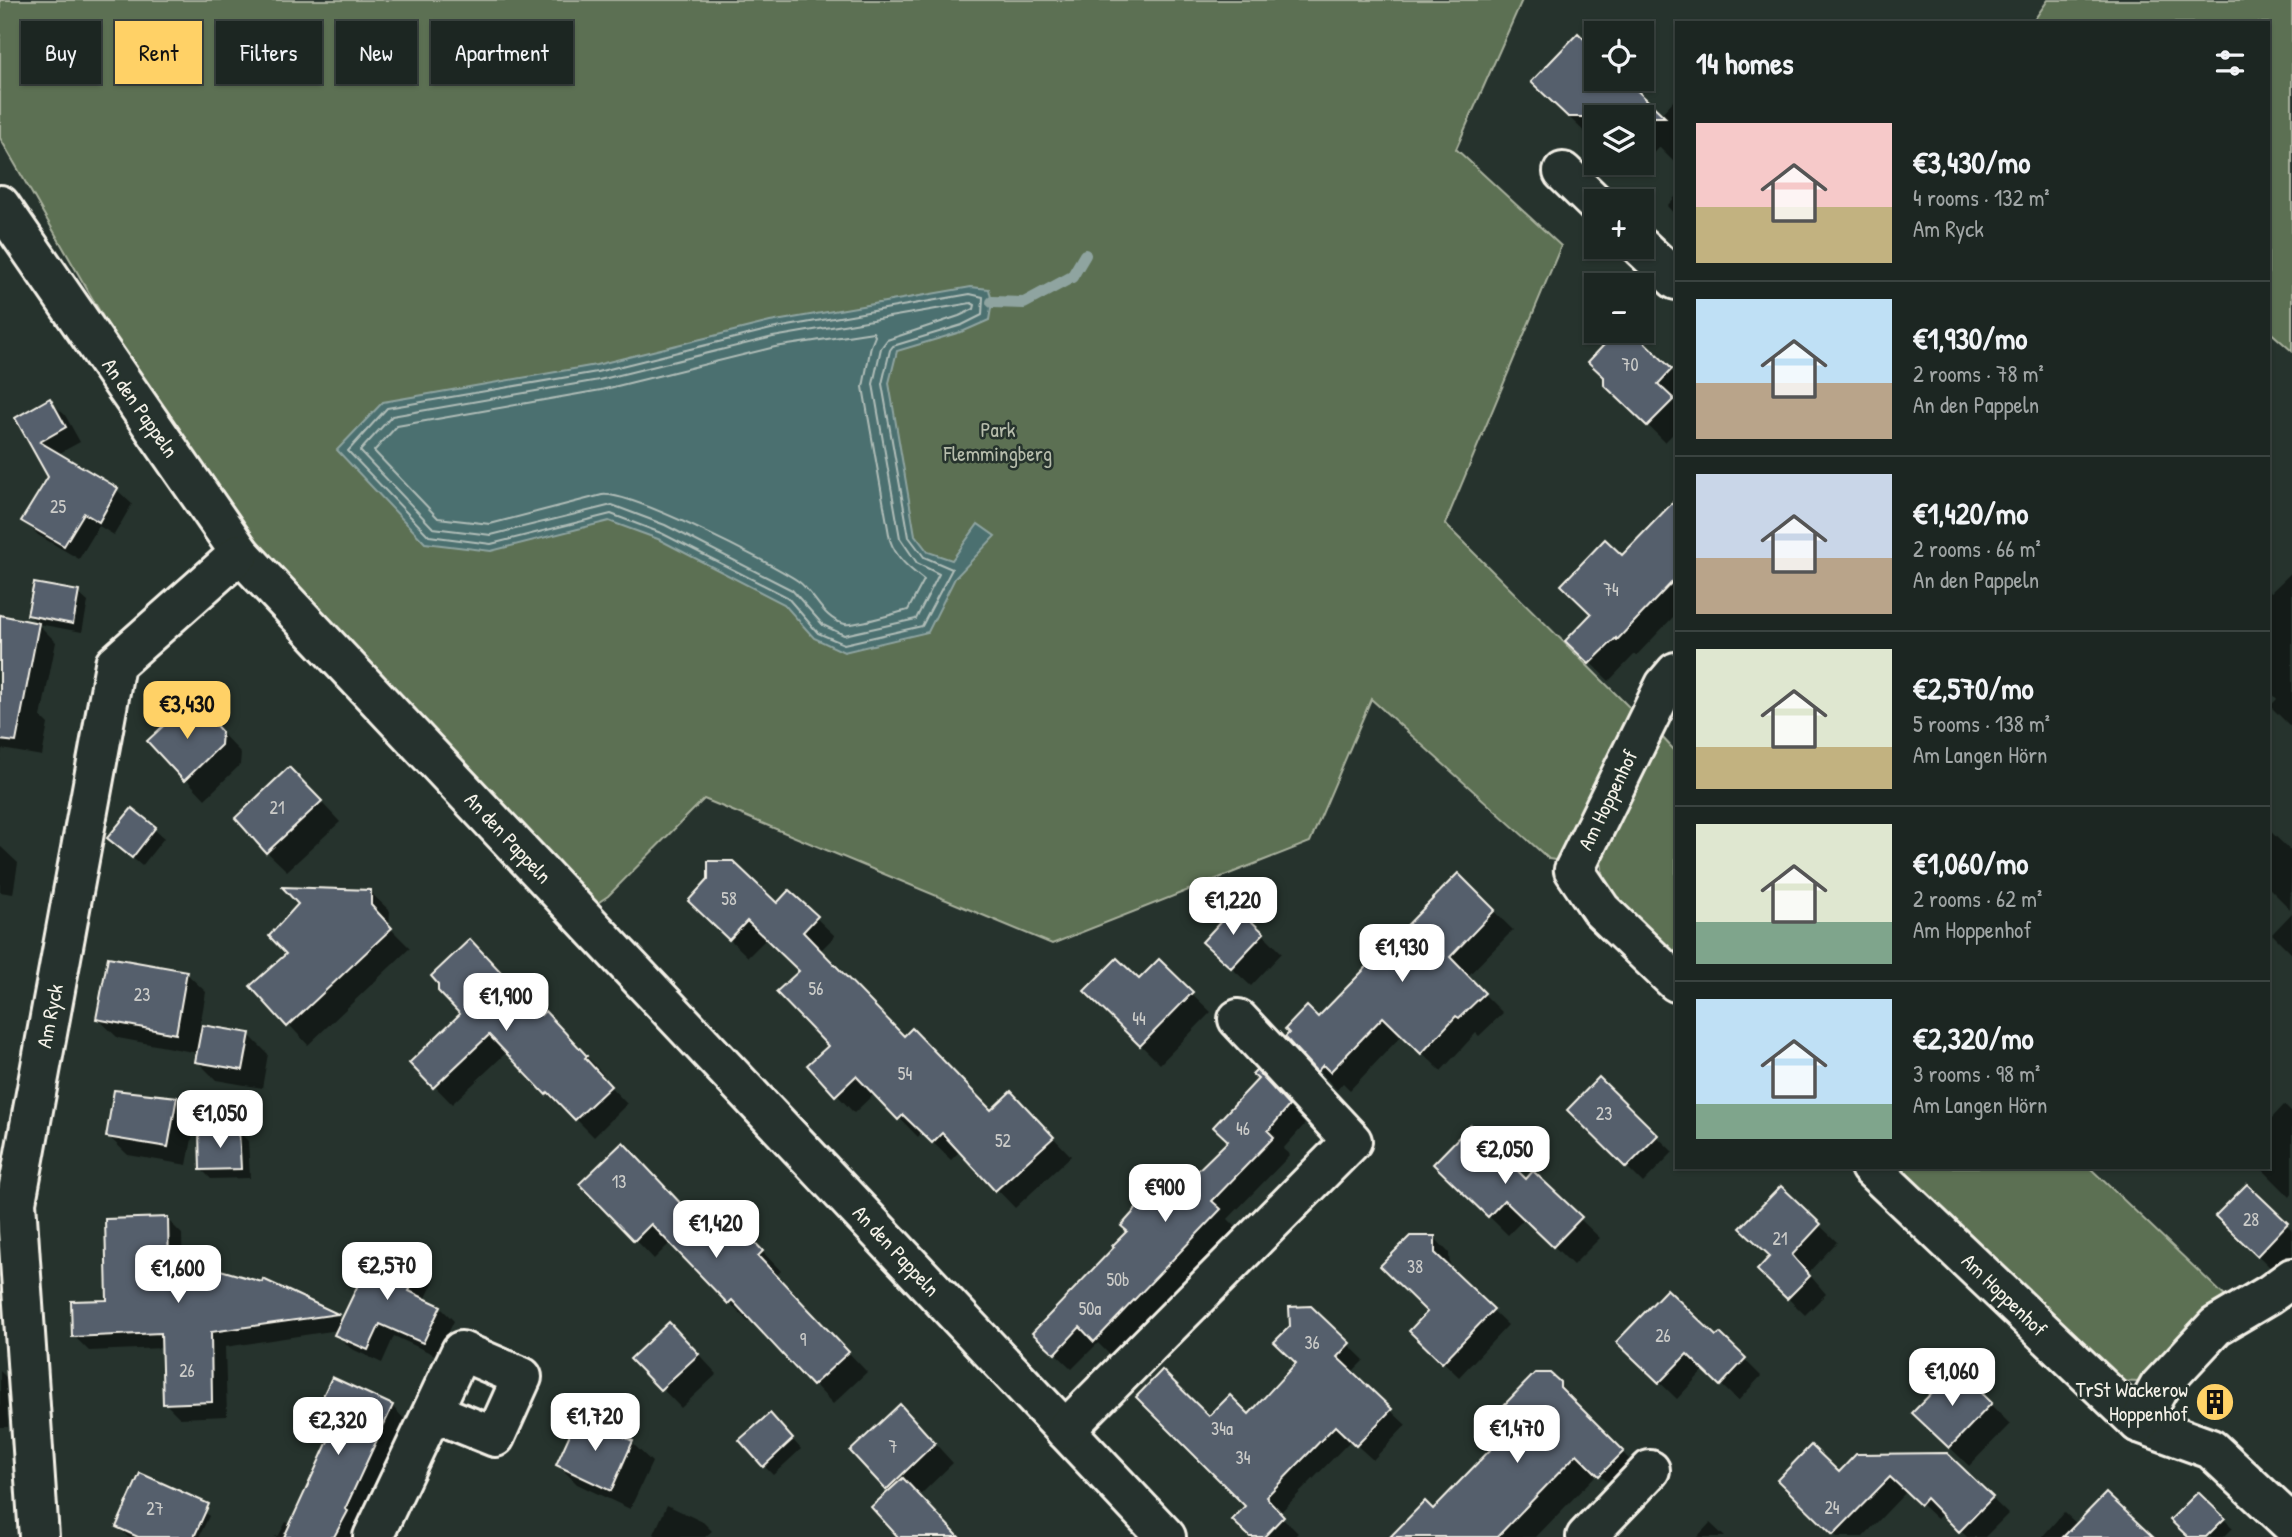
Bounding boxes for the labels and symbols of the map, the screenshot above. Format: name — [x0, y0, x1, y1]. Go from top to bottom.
street label: An den Pappeln — [95, 352, 185, 463]
house number: 70 — [1622, 352, 1638, 377]
park label: Park Flemmingberg — [943, 415, 1052, 468]
house number: 25 — [50, 494, 66, 519]
house number: 74 — [1603, 577, 1619, 602]
pin: €3,430 — [130, 682, 244, 741]
street label: Am Hoppenhof — [1571, 744, 1645, 855]
street label: An den Pappeln — [458, 786, 558, 890]
house number: 21 — [270, 795, 284, 820]
pin: €1,220 — [1176, 878, 1290, 937]
house number: 58 — [721, 886, 737, 911]
pin: €1,930 — [1345, 925, 1459, 984]
pin: €1,900 — [449, 974, 563, 1033]
house number: 56 — [809, 976, 823, 1001]
street label: Am Ryck — [29, 981, 70, 1050]
house number: 23 — [134, 982, 150, 1007]
house number: 44 — [1132, 1006, 1146, 1031]
house number: 54 — [898, 1061, 912, 1086]
pin: €1,050 — [163, 1090, 277, 1150]
house number: 23 — [1596, 1101, 1612, 1126]
house number: 46 — [1236, 1116, 1250, 1141]
pin: €2,050 — [1448, 1126, 1562, 1186]
house number: 52 — [995, 1128, 1012, 1153]
pin: €900 — [1124, 1164, 1206, 1224]
house number: 13 — [612, 1169, 626, 1194]
street label: An den Pappeln — [846, 1199, 946, 1303]
pin: €1,420 — [659, 1200, 773, 1260]
house number: 28 — [2243, 1207, 2259, 1232]
house number: 21 — [1773, 1226, 1787, 1251]
pin: €2,570 — [330, 1242, 444, 1302]
pin: €1,600 — [121, 1246, 235, 1305]
street label: Am Hoppenhof — [1955, 1247, 2054, 1343]
house number: 38 — [1407, 1254, 1423, 1279]
house number: 50b — [1106, 1267, 1130, 1292]
house number: 50a — [1079, 1296, 1101, 1321]
house number: 26 — [1655, 1323, 1671, 1348]
house number: 9 — [800, 1327, 807, 1352]
house number: 36 — [1304, 1330, 1320, 1355]
pin: €1,060 — [1895, 1348, 2009, 1408]
house number: 26 — [179, 1358, 195, 1383]
place label: TrSt Wackerow Hoppenhof — [2076, 1375, 2188, 1428]
building icon: TrSt Wackerow Hoppenhof — [2194, 1381, 2236, 1423]
pin: €1,720 — [538, 1394, 652, 1453]
pin: €2,320 — [281, 1398, 395, 1457]
pin: €1,470 — [1460, 1406, 1574, 1465]
house number: 34a — [1211, 1416, 1233, 1441]
house number: 7 — [889, 1434, 898, 1459]
house number: 34 — [1236, 1445, 1251, 1470]
house number: 24 — [1824, 1495, 1840, 1520]
house number: 27 — [146, 1496, 164, 1521]

